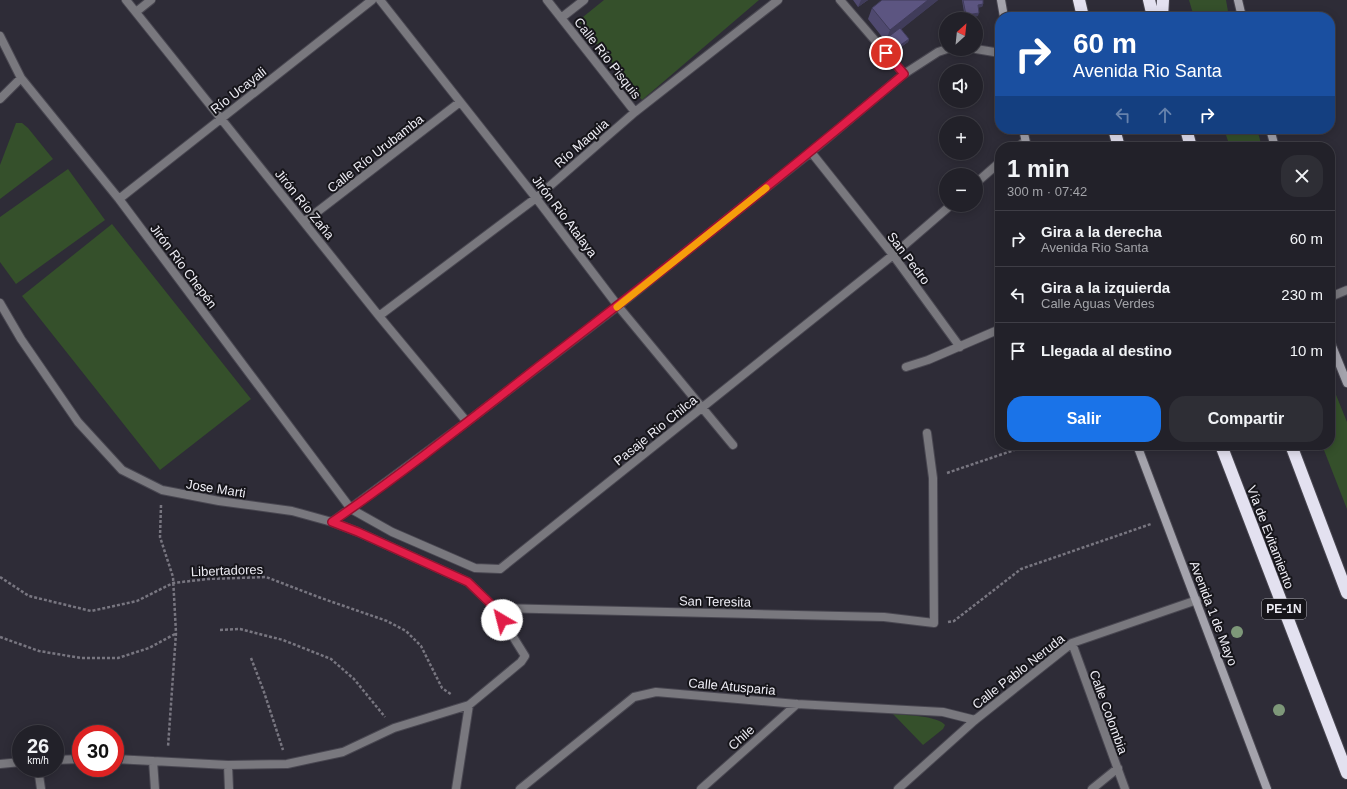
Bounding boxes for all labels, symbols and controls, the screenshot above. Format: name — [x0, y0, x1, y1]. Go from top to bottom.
north arrow — [939, 12, 983, 56]
map controls — [939, 12, 983, 212]
street label: Calle Río Pisquis — [571, 15, 644, 102]
icon: right — [1007, 28, 1059, 80]
text: 60 m — [1073, 28, 1137, 59]
pin — [869, 36, 903, 70]
icon: arrive — [875, 42, 897, 64]
text: Avenida Rio Santa — [1073, 61, 1222, 81]
street label: Río Ucayali — [208, 64, 269, 117]
button: sound — [939, 64, 983, 108]
icon: left — [1112, 104, 1134, 126]
icon: ahead — [1154, 104, 1176, 126]
icon: right — [1196, 104, 1218, 126]
street label: Calle Río Urubamba — [324, 111, 427, 196]
street label: Río Maquia — [551, 115, 612, 171]
button: + — [939, 116, 983, 160]
text: 1 min — [1007, 155, 1070, 182]
button: close — [1281, 155, 1323, 197]
street label: Jirón Río Zaña — [272, 166, 338, 243]
button: − — [939, 168, 983, 212]
street label: Jirón Río Atalaya — [529, 173, 601, 261]
text: 300 m · 07:42 — [1007, 184, 1087, 199]
street label: Jirón Río Chepén — [147, 221, 220, 311]
text: Gira a la derecha — [1041, 223, 1162, 240]
icon: right — [1007, 228, 1029, 250]
street label: San Pedro — [884, 229, 933, 287]
text: 60 m — [1290, 230, 1323, 247]
text: Avenida Rio Santa — [1041, 240, 1148, 255]
text: Gira a la izquierda — [1041, 279, 1170, 296]
icon: left — [1007, 284, 1029, 306]
text: 230 m — [1281, 286, 1323, 303]
text: Calle Aguas Verdes — [1041, 296, 1154, 311]
icon: arrive — [1007, 340, 1029, 362]
text: Llegada al destino — [1041, 342, 1172, 359]
text: 10 m — [1290, 342, 1323, 359]
street label: Pasaje Rio Chilca — [611, 392, 700, 469]
button: Salir — [1007, 396, 1161, 442]
button: Compartir — [1169, 396, 1323, 442]
street label: Jose Marti — [185, 476, 247, 501]
street label: Vía de Evitamiento — [1244, 484, 1297, 591]
street label: Avenida 1 de Mayo — [1187, 559, 1240, 668]
street label: Libertadores — [191, 562, 264, 579]
street label: San Teresita — [679, 593, 752, 610]
position arrow — [481, 599, 523, 641]
road number: PE-1N — [1262, 599, 1306, 619]
street label: Calle Pablo Neruda — [969, 630, 1068, 712]
street label: Calle Colombia — [1086, 668, 1131, 757]
street label: Calle Atusparia — [688, 675, 777, 698]
street label: Chile — [725, 722, 757, 753]
speed limit sign: 30 — [72, 725, 124, 777]
text: 26 — [27, 735, 49, 757]
text: km/h — [27, 755, 49, 766]

